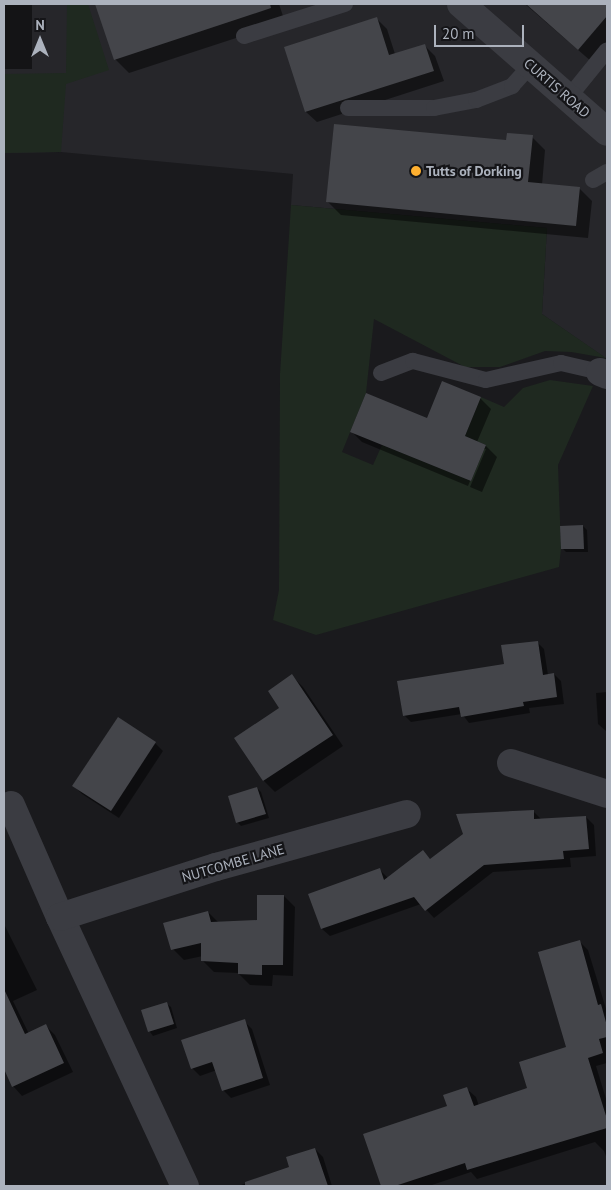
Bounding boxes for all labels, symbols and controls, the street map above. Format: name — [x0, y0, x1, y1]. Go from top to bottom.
north arrow — [15, 15, 65, 65]
scale bar — [436, 15, 526, 47]
text: N — [35, 16, 45, 34]
text: 20 m — [442, 24, 475, 43]
street label: CURTIS ROAD — [521, 55, 593, 121]
place label: Tutts of Dorking — [426, 163, 522, 179]
marker: Tutts of Dorking — [410, 165, 422, 177]
street label: NUTCOMBE LANE — [180, 840, 286, 886]

